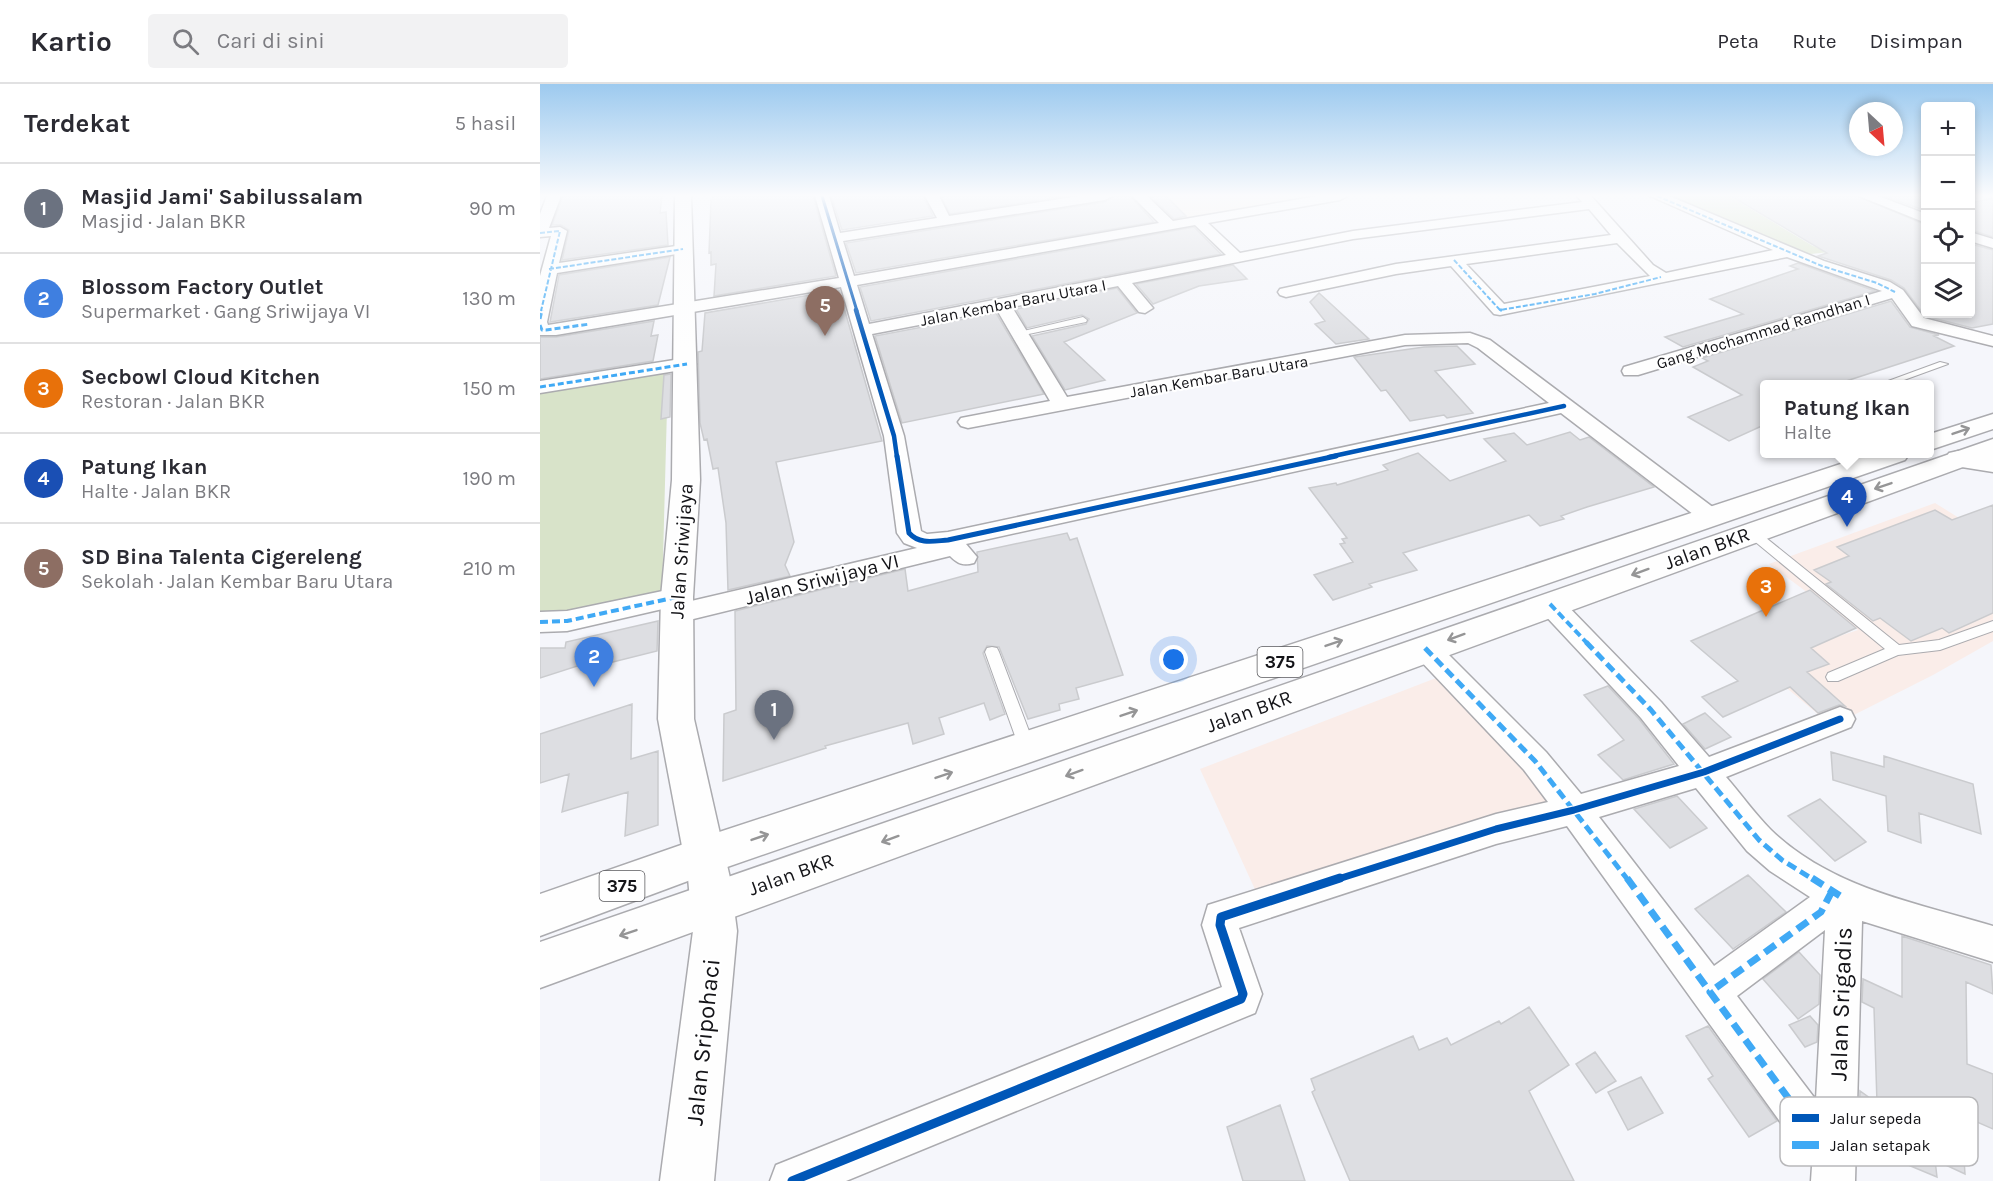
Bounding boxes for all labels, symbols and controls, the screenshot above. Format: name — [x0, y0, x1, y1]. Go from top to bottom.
search box — [148, 14, 568, 68]
text: Kartio — [30, 25, 112, 58]
icon: search — [169, 25, 202, 58]
text: Cari di sini — [217, 28, 325, 54]
text: Peta — [1717, 29, 1759, 53]
text: Rute — [1792, 29, 1836, 53]
text: Disimpan — [1869, 29, 1963, 53]
north arrow — [1849, 102, 1903, 156]
map controls — [1921, 102, 1975, 318]
button: + — [1921, 102, 1975, 156]
text: Terdekat — [24, 108, 130, 139]
text: 5 hasil — [455, 112, 516, 135]
button: − — [1921, 156, 1975, 210]
text: Masjid Jami' Sabilussalam — [81, 184, 363, 210]
text: 1 — [40, 197, 47, 220]
text: 90 m — [469, 197, 516, 220]
text: Masjid · Jalan BKR — [81, 210, 246, 233]
button: locate — [1921, 210, 1975, 264]
button: layers — [1921, 264, 1975, 318]
text: Blossom Factory Outlet — [81, 274, 323, 300]
street label: Jalan Kembar Baru Utara I — [919, 275, 1108, 330]
pin: 5 — [806, 286, 844, 336]
text: 2 — [37, 287, 50, 310]
text: 130 m — [462, 287, 516, 310]
street label: Gang Mochammad Ramdhan I — [1654, 290, 1872, 373]
text: Supermarket · Gang Sriwijaya VI — [81, 300, 370, 323]
street label: Jalan Kembar Baru Utara — [1128, 351, 1310, 402]
text: Secbowl Cloud Kitchen — [81, 364, 320, 390]
text: 3 — [37, 377, 50, 400]
text: 150 m — [463, 377, 516, 400]
popup — [1760, 380, 1934, 458]
text: Restoran · Jalan BKR — [81, 390, 265, 413]
text: Patung Ikan — [1784, 395, 1910, 421]
text: Halte — [1784, 421, 1832, 444]
one-way arrow — [1951, 425, 1970, 436]
text: Patung Ikan — [81, 454, 207, 480]
text: 4 — [38, 467, 49, 490]
text: 190 m — [462, 467, 516, 490]
pin: 4 — [1828, 478, 1866, 527]
text: Halte · Jalan BKR — [81, 480, 231, 503]
one-way arrow — [1874, 481, 1893, 492]
street label: Jalan Sriwijaya — [665, 482, 698, 620]
street label: Jalan BKR — [1661, 522, 1753, 575]
text: SD Bina Talenta Cigereleng — [81, 544, 362, 570]
street label: Jalan Sriwijaya VI — [743, 549, 901, 610]
text: 5 — [38, 557, 49, 580]
text: 210 m — [462, 557, 516, 580]
one-way arrow — [1631, 567, 1650, 578]
pin: 3 — [1746, 568, 1786, 617]
text: Sekolah · Jalan Kembar Baru Utara — [81, 570, 393, 593]
one-way arrow — [1447, 632, 1466, 643]
one-way arrow — [1324, 637, 1343, 648]
pin: 2 — [574, 638, 614, 687]
your location — [1159, 645, 1188, 674]
road number: 375 — [1258, 647, 1302, 677]
street label: Jalan BKR — [1203, 685, 1295, 738]
pin: 1 — [754, 690, 794, 740]
one-way arrow — [1119, 706, 1138, 717]
one-way arrow — [934, 769, 953, 780]
one-way arrow — [1065, 769, 1084, 780]
one-way arrow — [750, 831, 769, 842]
one-way arrow — [881, 834, 900, 845]
street label: Jalan BKR — [745, 848, 837, 901]
road number: 375 — [600, 871, 644, 901]
street label: Jalan Srigadis — [1824, 927, 1858, 1081]
one-way arrow — [620, 929, 638, 940]
street label: Jalan Sripohaci — [680, 957, 726, 1127]
legend — [1780, 1097, 1978, 1166]
text: Jalur sepeda — [1830, 1109, 1922, 1128]
text: Jalan setapak — [1830, 1136, 1931, 1155]

